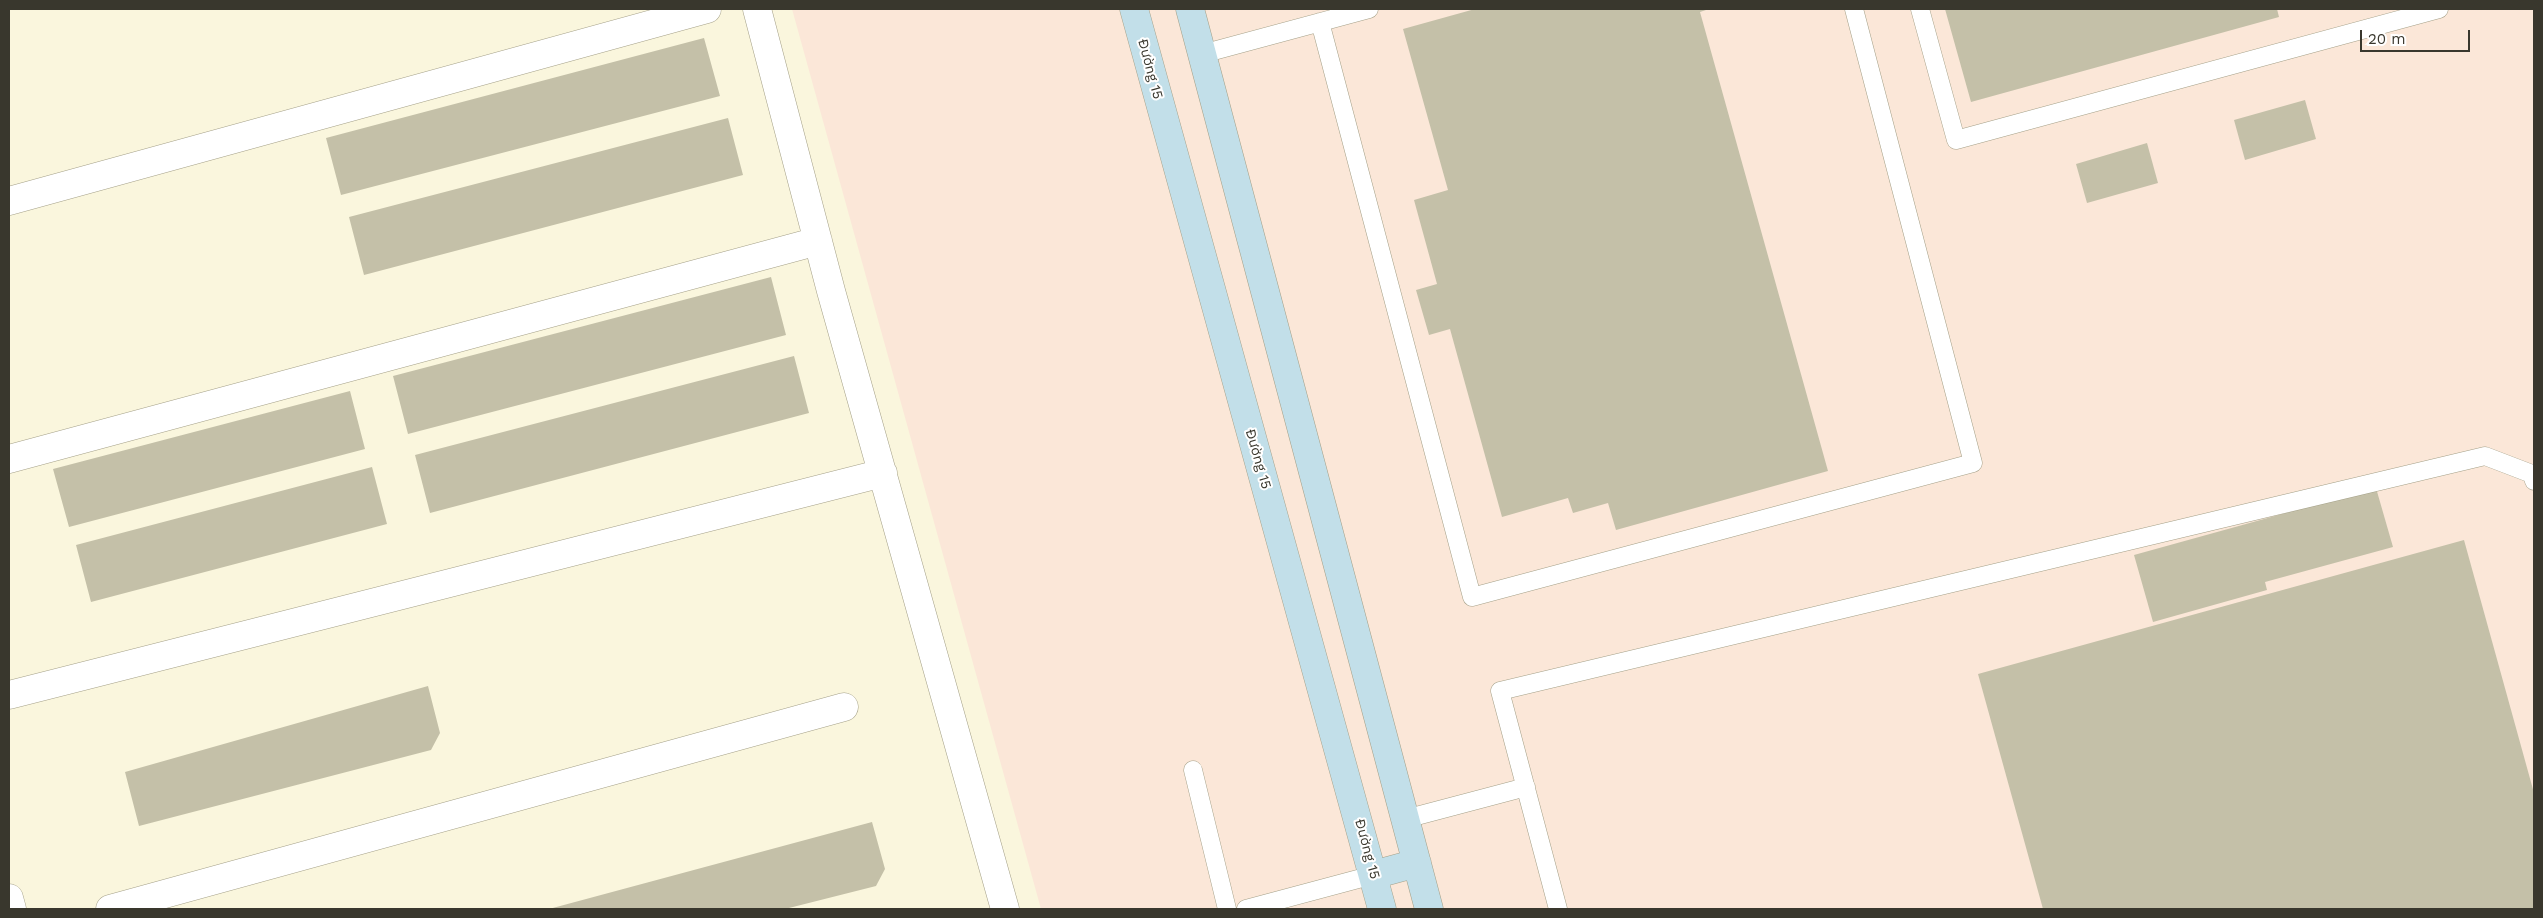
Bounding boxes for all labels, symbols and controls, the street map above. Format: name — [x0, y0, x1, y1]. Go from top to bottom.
scale bar — [2363, 20, 2473, 52]
text: 20 m — [2368, 30, 2406, 48]
street label: Đường 15 — [1134, 37, 1166, 101]
street label: Đường 15 — [1241, 427, 1275, 491]
street label: Đường 15 — [1351, 817, 1383, 881]

